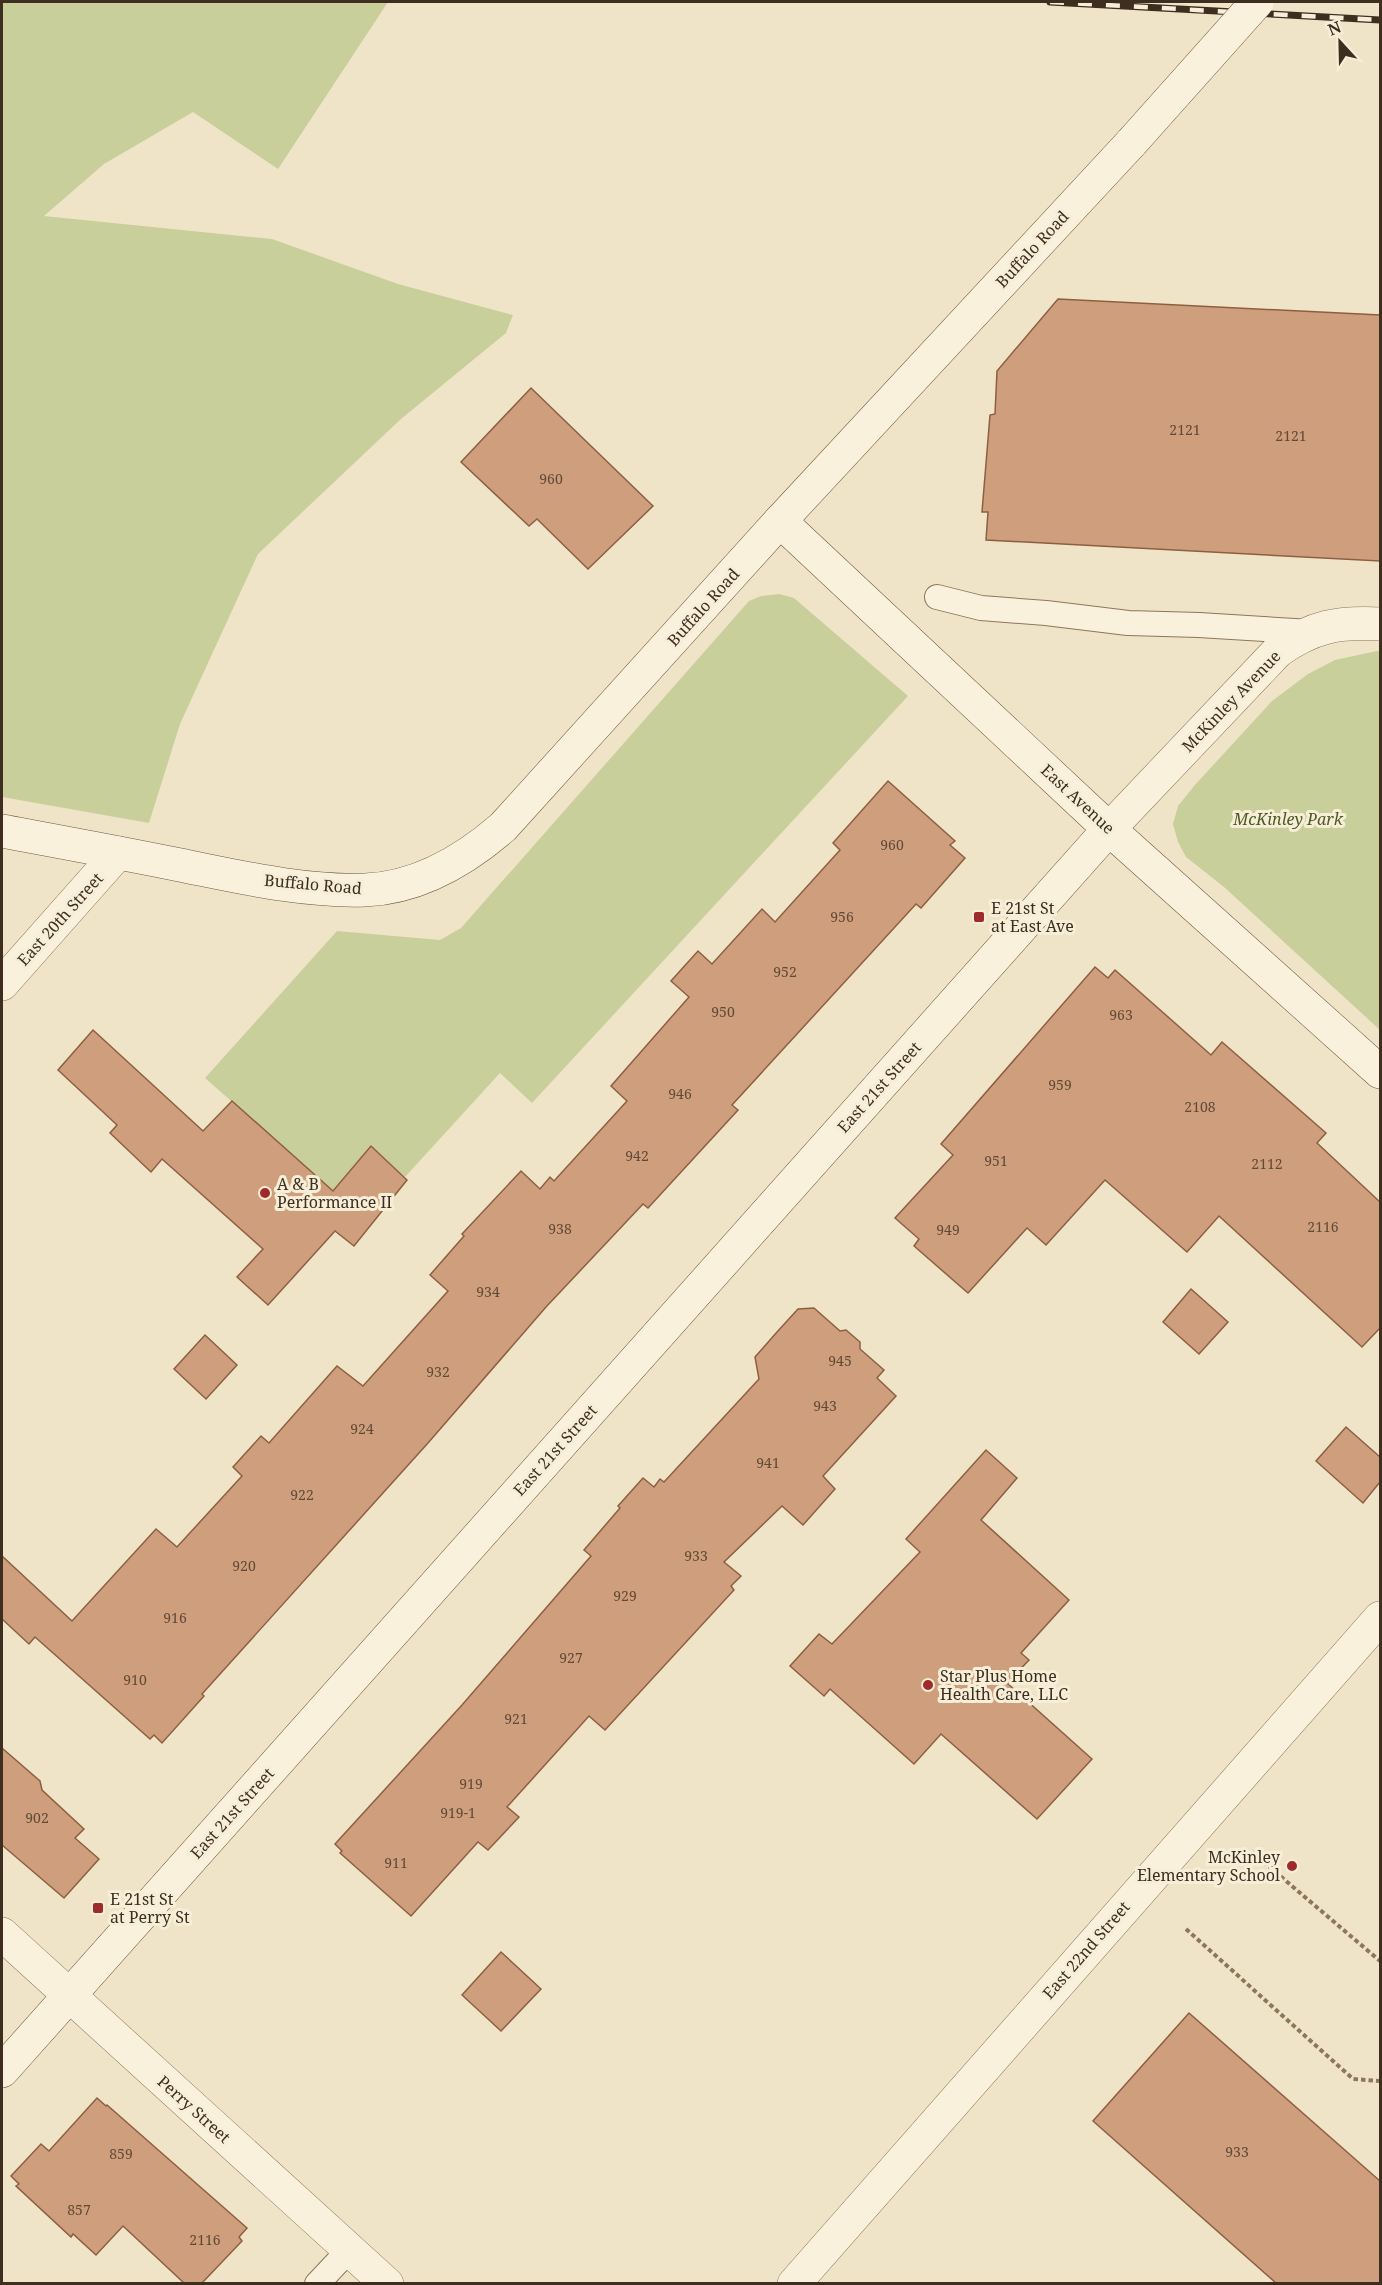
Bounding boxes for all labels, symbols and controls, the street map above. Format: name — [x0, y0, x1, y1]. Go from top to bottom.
north arrow — [1310, 12, 1370, 72]
text: N — [1324, 15, 1345, 41]
street label: Buffalo Road — [991, 206, 1074, 292]
house number: 2121 — [1169, 420, 1201, 439]
house number: 2121 — [1275, 426, 1307, 445]
house number: 960 — [539, 469, 563, 488]
street label: Buffalo Road — [662, 563, 744, 651]
street label: McKinley Avenue — [1177, 645, 1285, 757]
street label: East Avenue — [1036, 759, 1120, 839]
park label: McKinley Park — [1232, 808, 1344, 830]
house number: 960 — [880, 835, 904, 854]
street label: East 20th Street — [12, 867, 108, 970]
street label: Buffalo Road — [263, 869, 363, 899]
place label: E 21st St at East Ave — [991, 897, 1074, 937]
house number: 956 — [830, 907, 854, 926]
marker: E 21st St at East Ave — [972, 910, 986, 924]
house number: 952 — [773, 962, 797, 981]
house number: 950 — [711, 1002, 735, 1021]
house number: 963 — [1109, 1005, 1133, 1024]
street label: East 21st Street — [832, 1036, 926, 1137]
house number: 959 — [1048, 1075, 1072, 1094]
house number: 946 — [668, 1084, 692, 1103]
house number: 2108 — [1184, 1097, 1216, 1116]
house number: 942 — [625, 1146, 649, 1165]
house number: 951 — [984, 1151, 1008, 1170]
house number: 2112 — [1251, 1154, 1283, 1173]
place label: A & B Performance II — [277, 1173, 392, 1213]
marker: A & B Performance II — [258, 1186, 272, 1200]
house number: 2116 — [1307, 1217, 1339, 1236]
house number: 938 — [548, 1219, 572, 1238]
house number: 949 — [936, 1220, 960, 1239]
house number: 934 — [476, 1282, 500, 1301]
house number: 945 — [828, 1351, 852, 1370]
house number: 932 — [426, 1362, 450, 1381]
house number: 943 — [813, 1396, 837, 1415]
street label: East 21st Street — [508, 1399, 602, 1500]
house number: 924 — [350, 1419, 374, 1438]
house number: 941 — [756, 1453, 780, 1472]
house number: 922 — [290, 1485, 314, 1504]
house number: 933 — [684, 1546, 708, 1565]
house number: 920 — [232, 1556, 256, 1575]
house number: 929 — [613, 1586, 637, 1605]
house number: 916 — [163, 1608, 187, 1627]
house number: 927 — [559, 1648, 583, 1667]
place label: Star Plus Home Health Care, LLC — [940, 1665, 1068, 1705]
house number: 910 — [123, 1670, 147, 1689]
marker: Star Plus Home Health Care, LLC — [921, 1678, 935, 1692]
house number: 921 — [504, 1709, 528, 1728]
street label: East 21st Street — [185, 1762, 279, 1863]
house number: 919 — [459, 1774, 483, 1793]
house number: 919-1 — [440, 1803, 476, 1822]
house number: 902 — [25, 1808, 49, 1827]
place label: McKinley Elementary School — [1137, 1846, 1281, 1886]
house number: 911 — [384, 1853, 408, 1872]
marker: McKinley Elementary School — [1285, 1859, 1299, 1873]
place label: E 21st St at Perry St — [110, 1888, 190, 1928]
street label: East 22nd Street — [1037, 1896, 1135, 2004]
marker: E 21st St at Perry St — [91, 1901, 105, 1915]
street label: Perry Street — [153, 2070, 235, 2148]
house number: 933 — [1225, 2142, 1249, 2161]
house number: 859 — [109, 2144, 133, 2163]
house number: 857 — [67, 2200, 91, 2219]
house number: 2116 — [189, 2230, 221, 2249]

